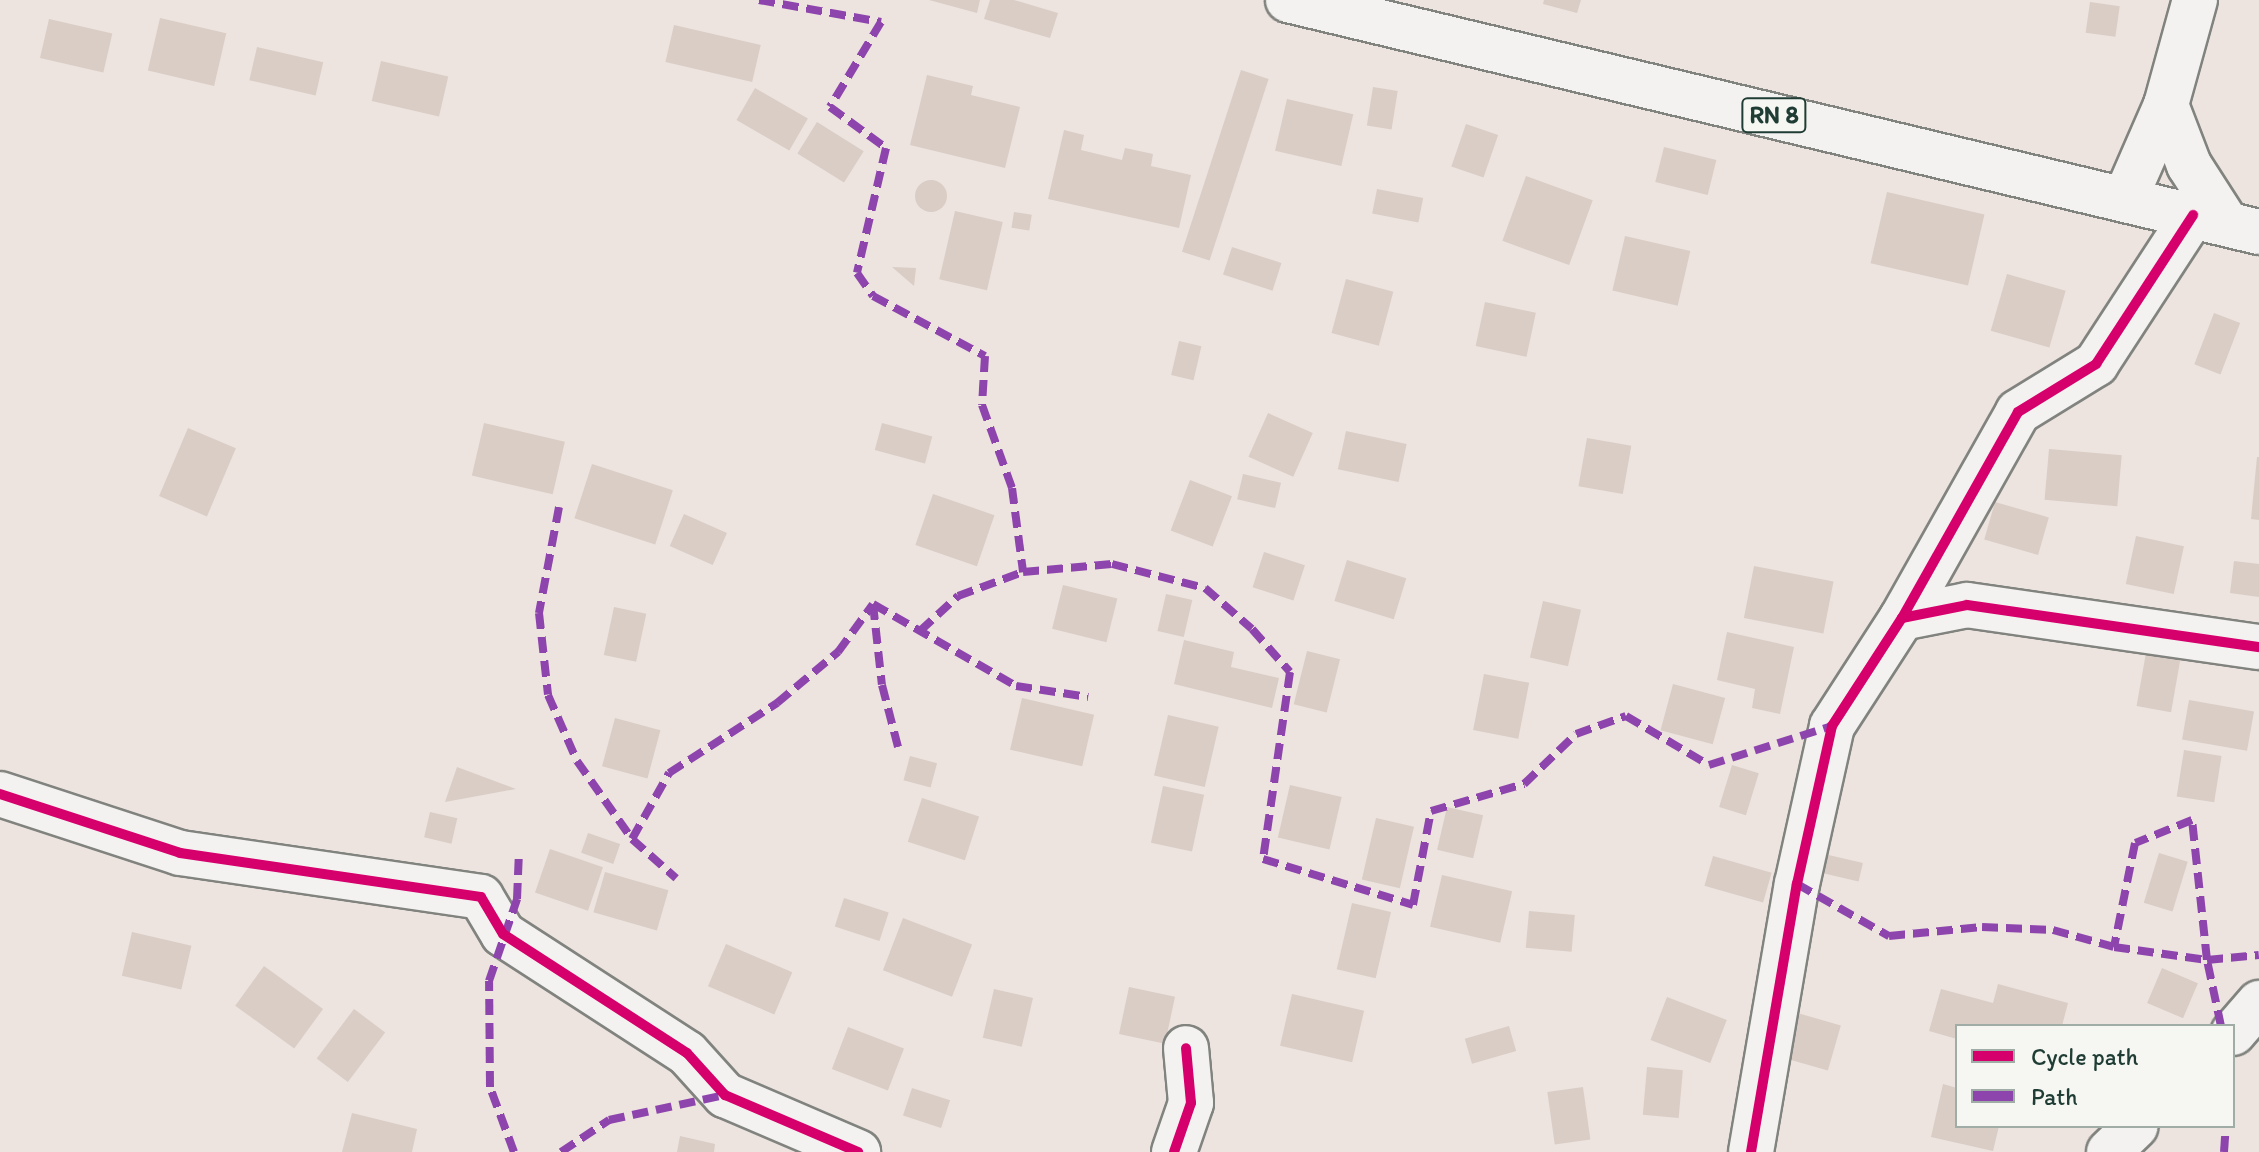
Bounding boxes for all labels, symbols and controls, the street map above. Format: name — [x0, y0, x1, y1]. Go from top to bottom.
road number: RN 8 — [1740, 95, 1808, 135]
legend — [1955, 1024, 2235, 1128]
text: Cycle path — [2031, 1042, 2138, 1071]
text: Path — [2031, 1082, 2078, 1111]

